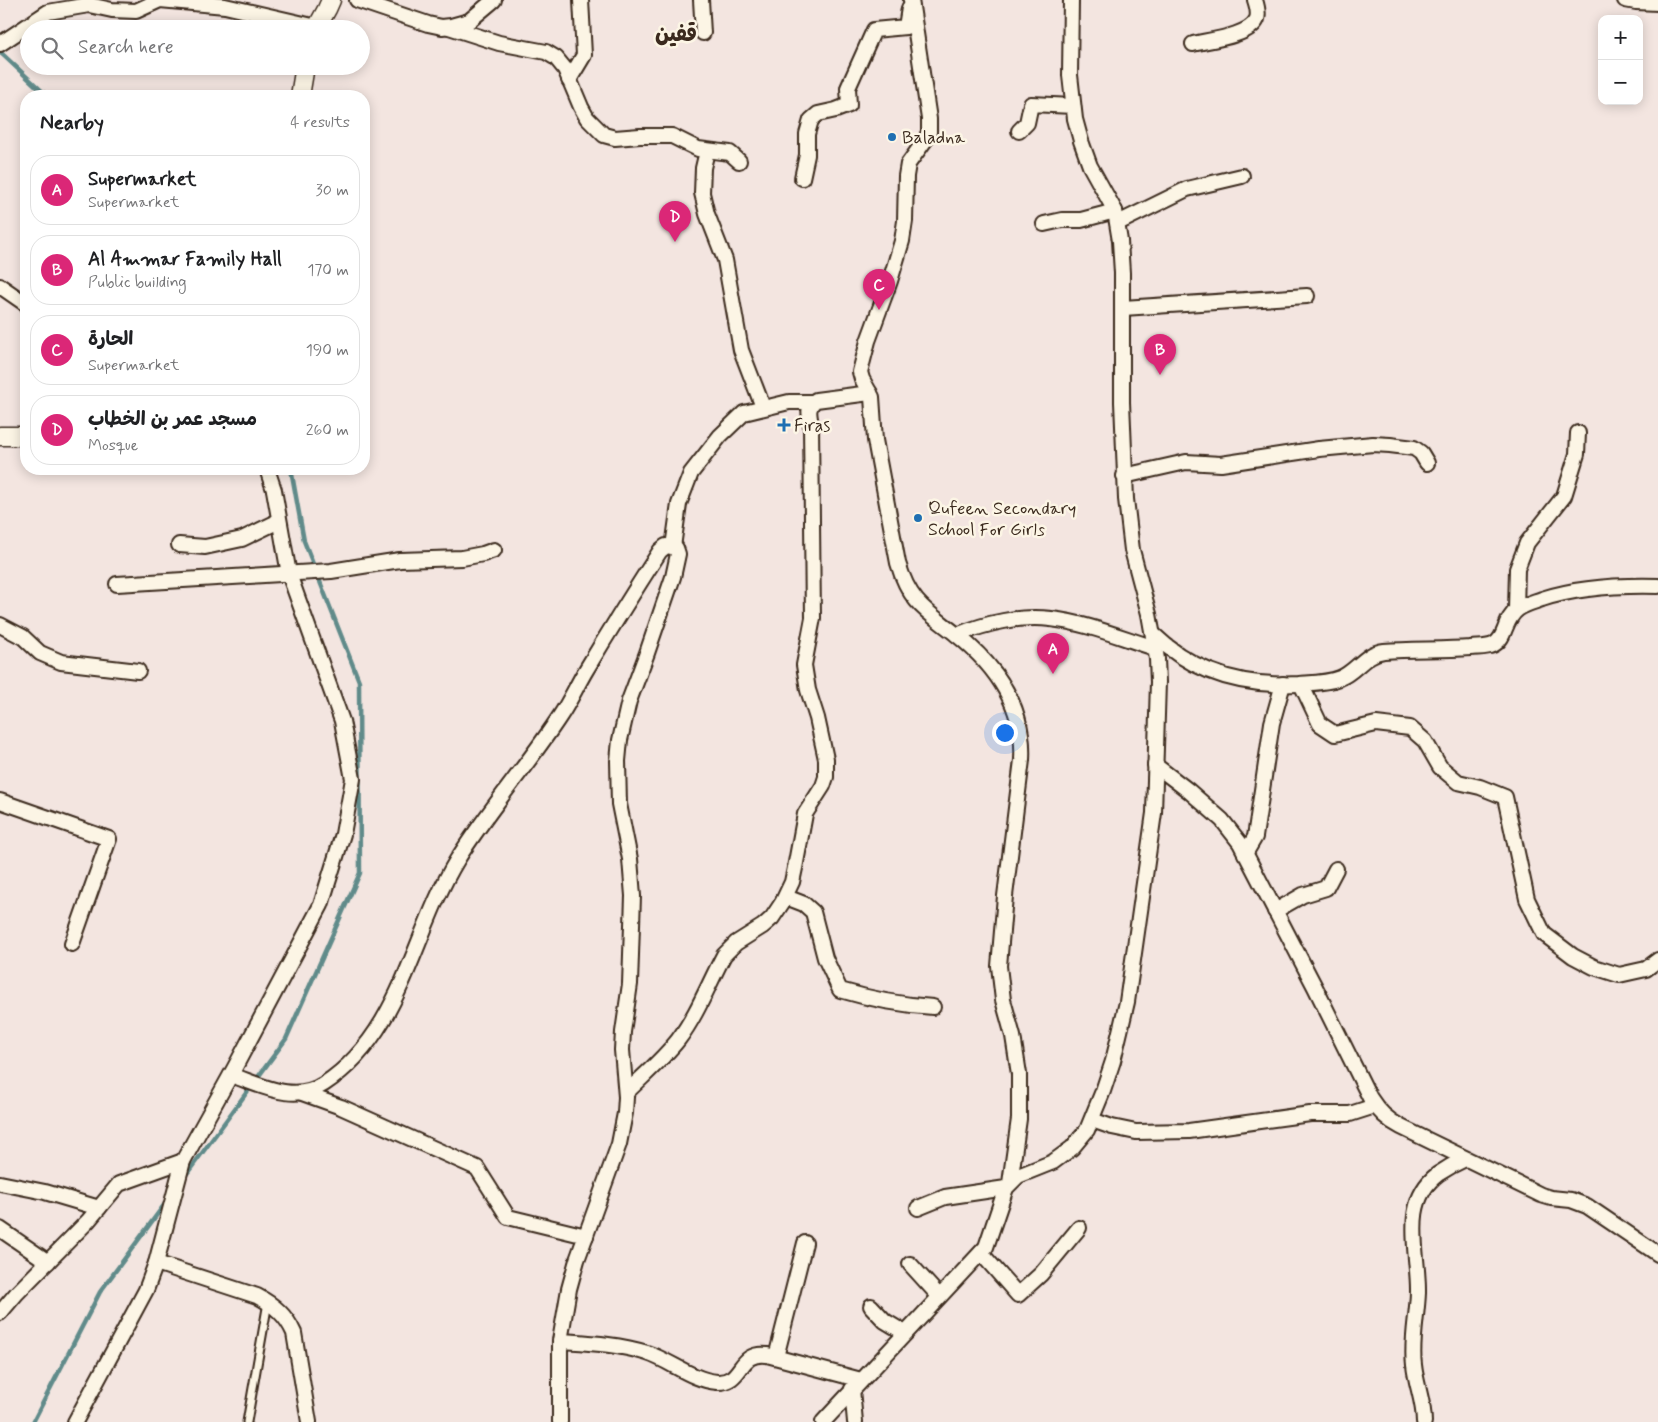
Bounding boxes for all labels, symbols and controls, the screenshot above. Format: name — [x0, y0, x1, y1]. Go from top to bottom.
map controls — [1598, 15, 1643, 105]
button: + — [1598, 15, 1643, 60]
search box — [20, 20, 370, 75]
district label: قفين — [655, 21, 697, 49]
icon: search — [38, 34, 66, 62]
text: Search here — [78, 35, 174, 60]
button: − — [1598, 60, 1643, 105]
text: Nearby — [40, 109, 104, 137]
text: 4 results — [290, 112, 350, 133]
place label: Baladna — [902, 126, 965, 150]
marker: Baladna — [886, 131, 898, 143]
text: Supermarket — [88, 167, 196, 192]
text: A — [52, 180, 62, 201]
text: 30 m — [316, 180, 349, 201]
text: Supermarket — [88, 192, 179, 213]
pin: D — [659, 201, 691, 242]
text: Al Ammar Family Hall — [88, 247, 282, 272]
text: B — [52, 260, 62, 281]
text: 170 m — [307, 260, 349, 281]
pin: C — [863, 269, 895, 310]
text: Public building — [88, 272, 187, 293]
text: الحارة — [88, 327, 133, 352]
pin: B — [1144, 334, 1176, 375]
text: C — [51, 340, 63, 361]
text: 190 m — [306, 340, 349, 361]
text: Supermarket — [88, 355, 179, 376]
text: مسجد عمر بن الخطاب — [88, 407, 257, 432]
place label: Firas — [794, 414, 830, 438]
marker: Firas — [778, 419, 790, 431]
text: D — [51, 420, 63, 441]
text: 260 m — [306, 420, 349, 441]
text: Mosque — [88, 435, 138, 456]
place label: Qufeen Secondary School For Girls — [928, 497, 1076, 542]
marker: Qufeen Secondary School For Girls — [912, 512, 924, 524]
pin: A — [1037, 633, 1069, 674]
your location — [992, 720, 1018, 746]

